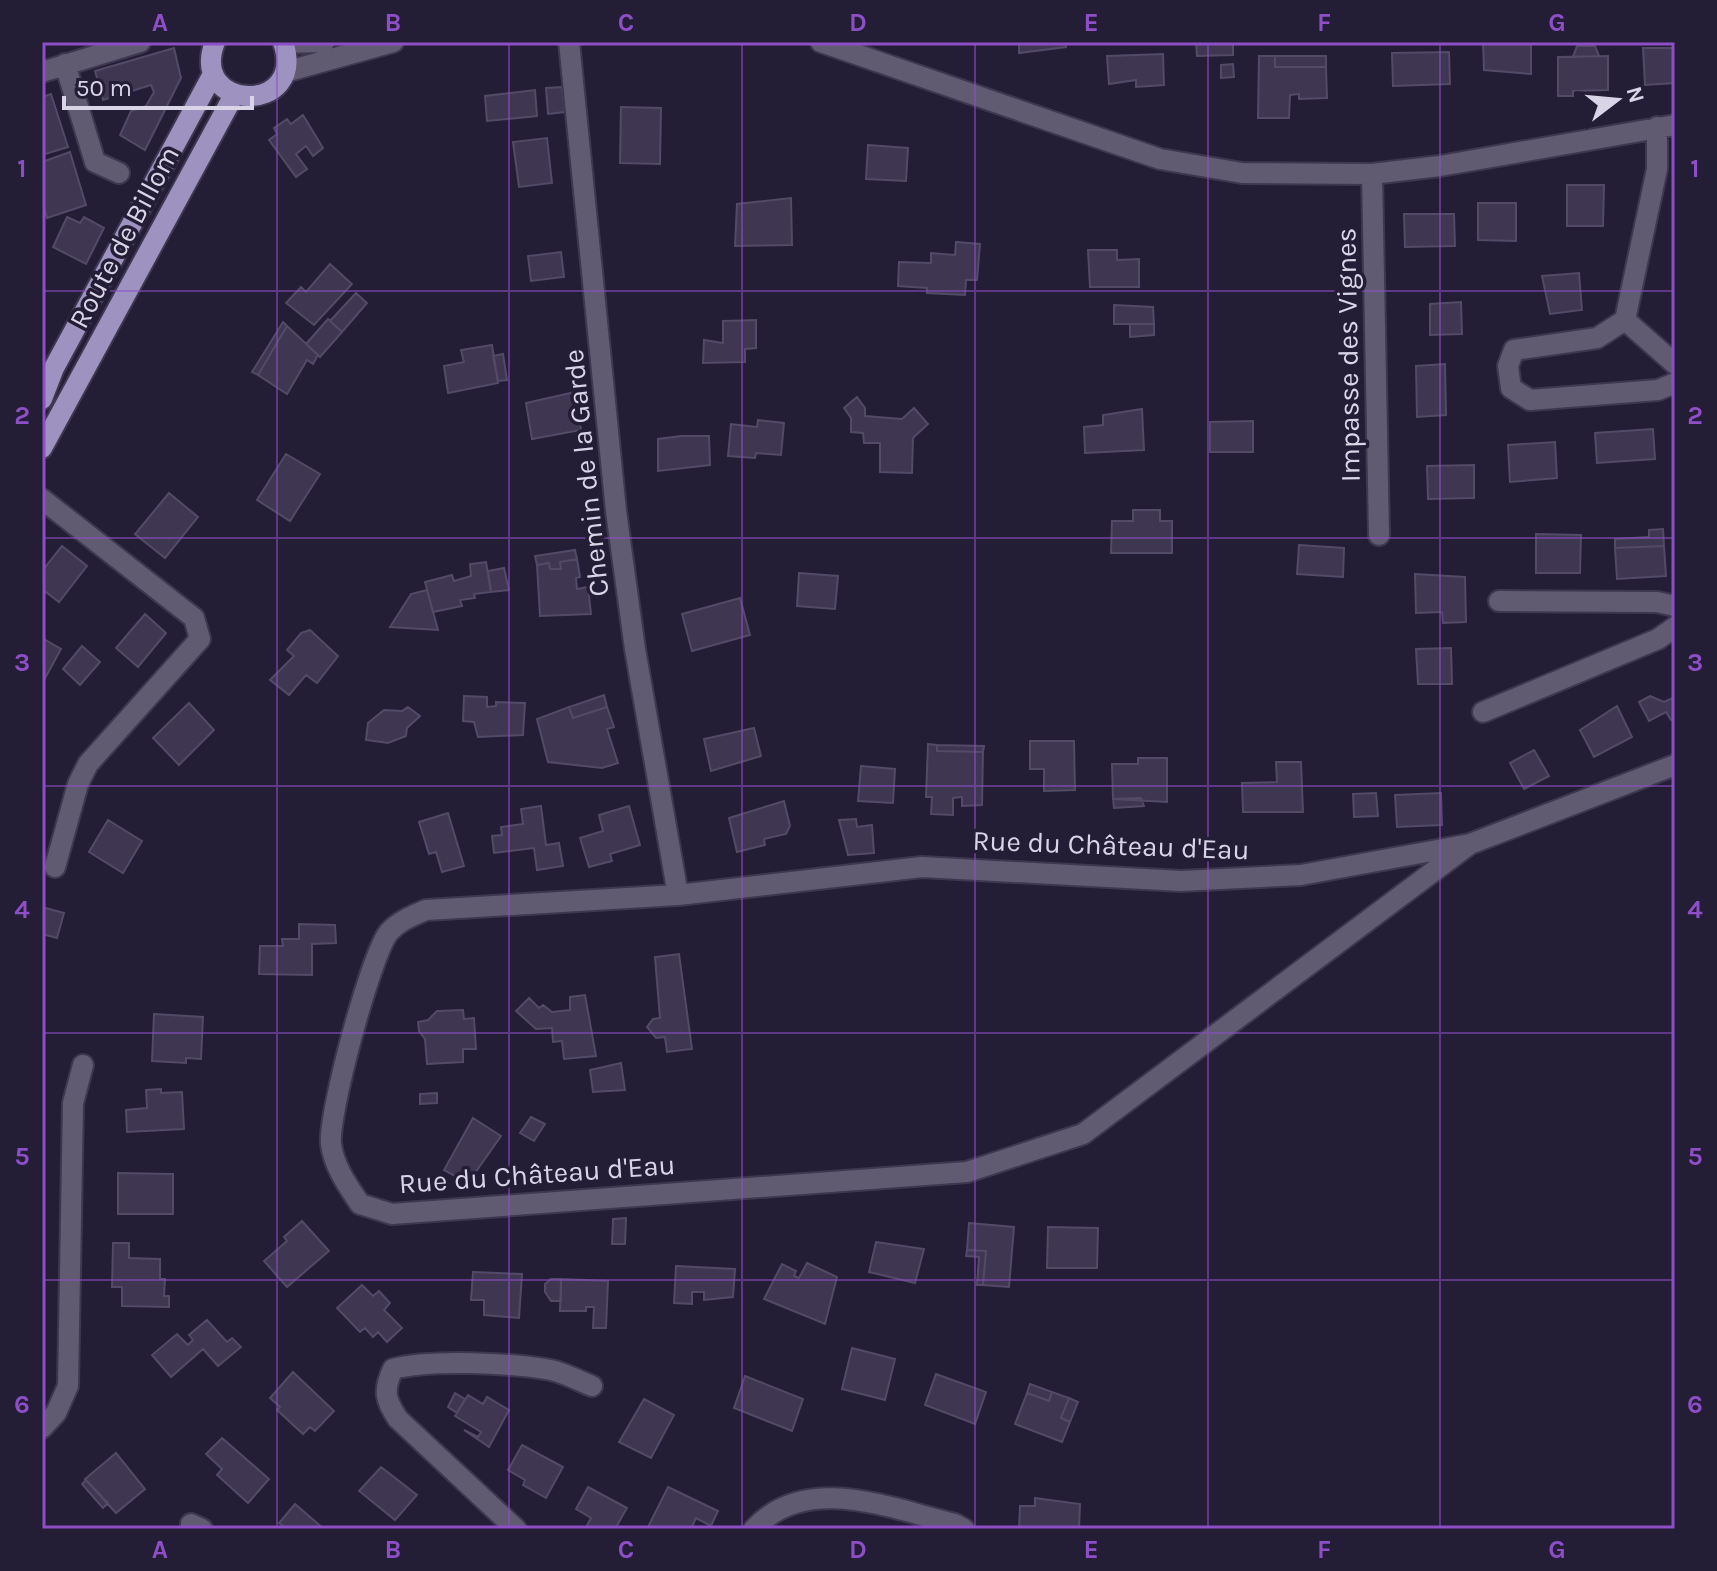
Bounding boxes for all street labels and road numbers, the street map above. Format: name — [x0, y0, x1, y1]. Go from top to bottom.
street label: Route de Billom — [62, 140, 186, 334]
street label: Impasse des Vignes — [1329, 227, 1367, 483]
street label: Chemin de la Garde — [557, 348, 615, 598]
street label: Rue du Château d'Eau — [972, 824, 1250, 866]
street label: Rue du Château d'Eau — [398, 1148, 676, 1200]

